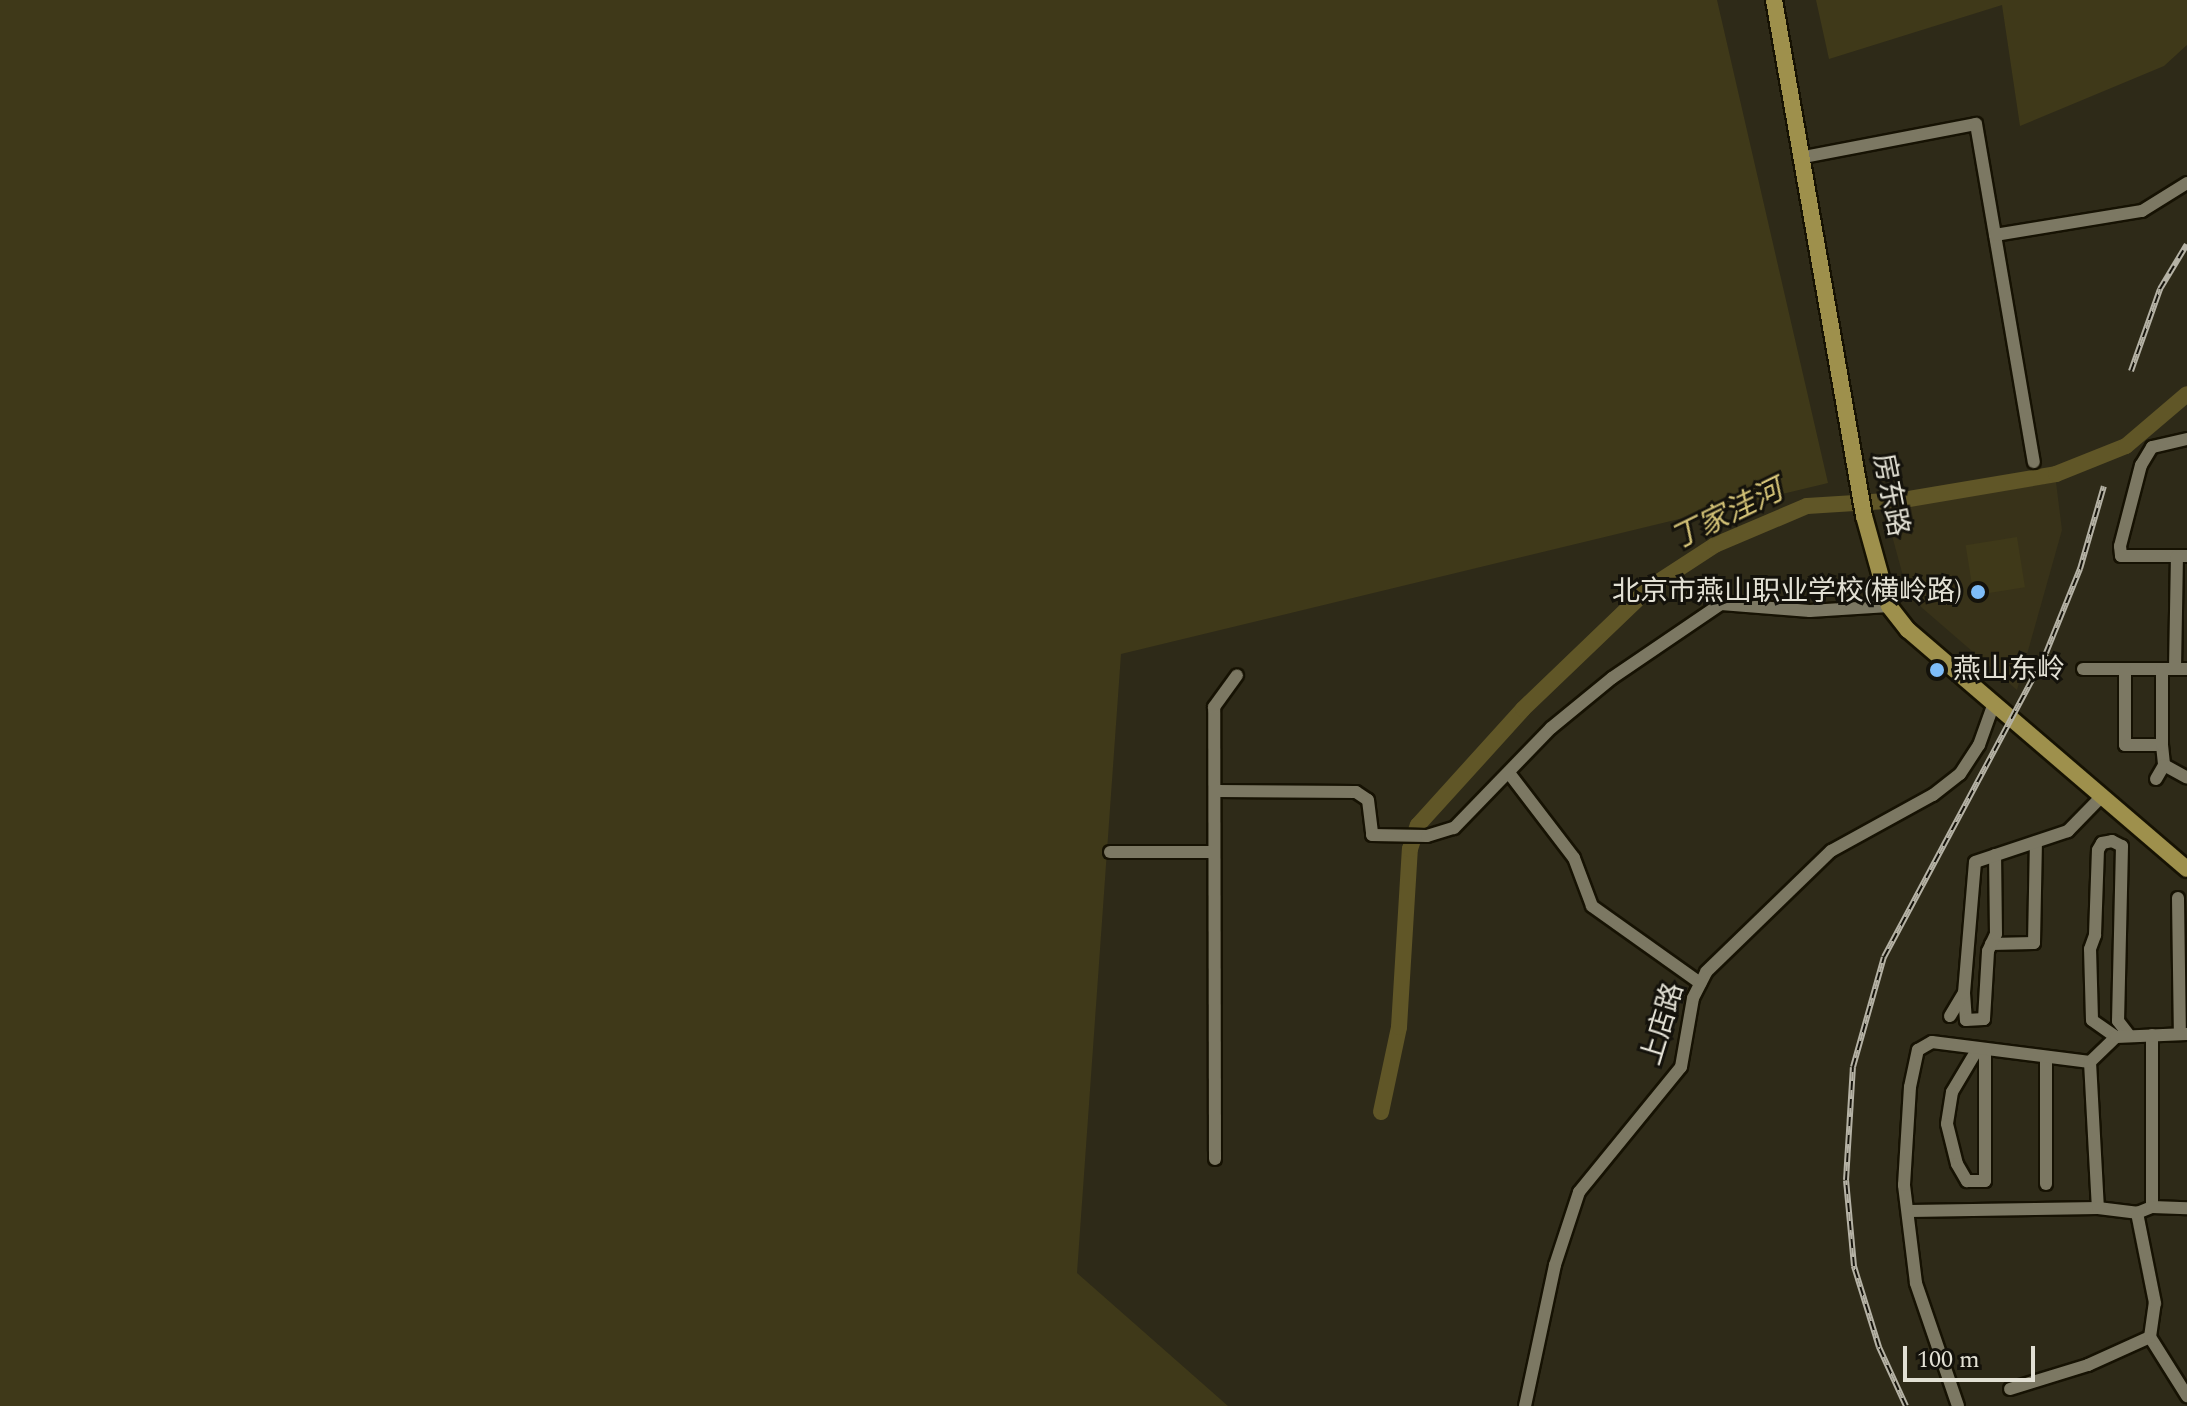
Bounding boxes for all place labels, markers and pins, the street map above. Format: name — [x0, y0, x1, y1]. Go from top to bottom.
place label: 北京市燕山职业学校(横岭路) — [1612, 575, 1962, 609]
marker: 北京市燕山职业学校(横岭路) — [1969, 583, 1987, 601]
place label: 燕山东岭 — [1953, 653, 2065, 687]
marker: 燕山东岭 — [1928, 661, 1946, 679]

